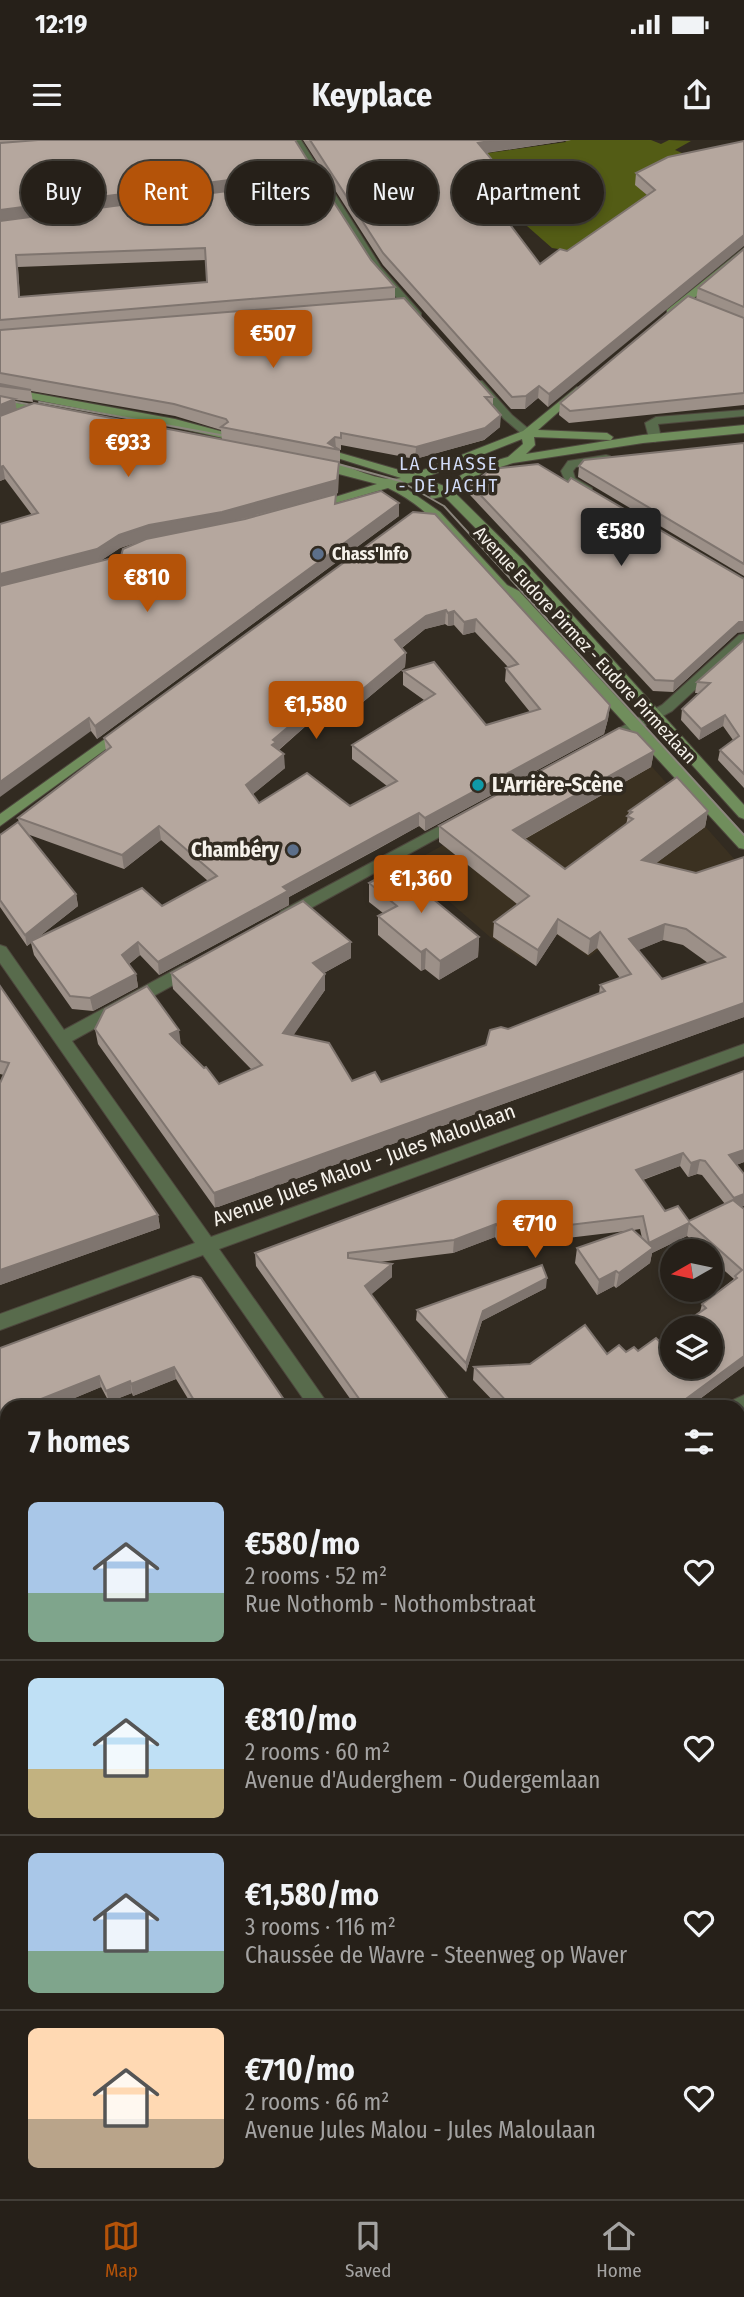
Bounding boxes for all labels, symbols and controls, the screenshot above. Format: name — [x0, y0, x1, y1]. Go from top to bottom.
text: 12:19 — [35, 9, 88, 40]
icon: menu — [28, 76, 66, 114]
text: Keyplace — [312, 76, 432, 114]
icon: share — [678, 76, 716, 114]
chip: Buy — [21, 161, 105, 224]
chip: Rent — [119, 161, 212, 224]
chip: Filters — [226, 161, 334, 224]
chip: New — [348, 161, 438, 224]
chip: Apartment — [452, 161, 604, 224]
pin: €507 — [232, 310, 314, 370]
text: €507 — [250, 319, 296, 347]
pin: €933 — [87, 420, 169, 479]
text: €933 — [105, 428, 151, 456]
district label: LA CHASSE - DE JACHT — [399, 452, 499, 497]
pin: €580 — [580, 508, 662, 568]
text: €580 — [597, 517, 645, 545]
street label: Avenue Eudore Pirmez - Eudore Pirmezlaan — [469, 522, 701, 768]
place label: Chass'Info — [332, 543, 409, 565]
marker: Chass'Info — [310, 546, 326, 562]
pin: €810 — [106, 554, 188, 614]
text: €810 — [124, 563, 170, 591]
pin: €1,580 — [259, 682, 373, 741]
text: €1,580 — [285, 690, 347, 718]
place label: L'Arrière-Scène — [492, 772, 624, 798]
marker: L'Arrière-Scène — [470, 777, 486, 793]
place label: Chambéry — [191, 837, 280, 863]
marker: Chambéry — [285, 842, 301, 858]
pin: €1,360 — [364, 856, 478, 915]
text: €1,360 — [390, 864, 452, 892]
street label: Avenue Jules Malou - Jules Maloulaan — [209, 1098, 519, 1232]
pin: €710 — [494, 1200, 576, 1260]
text: €710 — [513, 1209, 557, 1237]
north arrow — [660, 1239, 723, 1302]
map controls — [660, 1239, 723, 1379]
button: layers — [660, 1316, 723, 1379]
icon: filters — [680, 1423, 718, 1461]
text: 7 homes — [28, 1424, 130, 1460]
text: €580/mo — [245, 1526, 360, 1562]
icon: home — [84, 1530, 168, 1614]
icon: heart — [680, 1553, 718, 1591]
text: 2 rooms · 52 m² — [245, 1562, 387, 1590]
text: Rue Nothomb - Nothombstraat — [245, 1590, 536, 1618]
text: €810/mo — [245, 1702, 357, 1738]
icon: home — [84, 1706, 168, 1790]
icon: heart — [680, 1729, 718, 1767]
text: 2 rooms · 60 m² — [245, 1738, 390, 1766]
text: Avenue d'Auderghem - Oudergemlaan — [245, 1766, 600, 1794]
text: €1,580/mo — [245, 1877, 379, 1913]
icon: home — [84, 1881, 168, 1965]
icon: heart — [680, 1904, 718, 1942]
text: 3 rooms · 116 m² — [245, 1913, 396, 1941]
text: Chaussée de Wavre - Steenweg op Waver — [245, 1941, 627, 1969]
text: €710/mo — [245, 2052, 355, 2088]
icon: home — [84, 2056, 168, 2140]
icon: heart — [680, 2079, 718, 2117]
text: 2 rooms · 66 m² — [245, 2088, 389, 2116]
text: Avenue Jules Malou - Jules Maloulaan — [245, 2116, 596, 2144]
tab: Map — [102, 2217, 140, 2282]
tab: Saved — [345, 2217, 391, 2282]
tab: Home — [596, 2217, 642, 2282]

